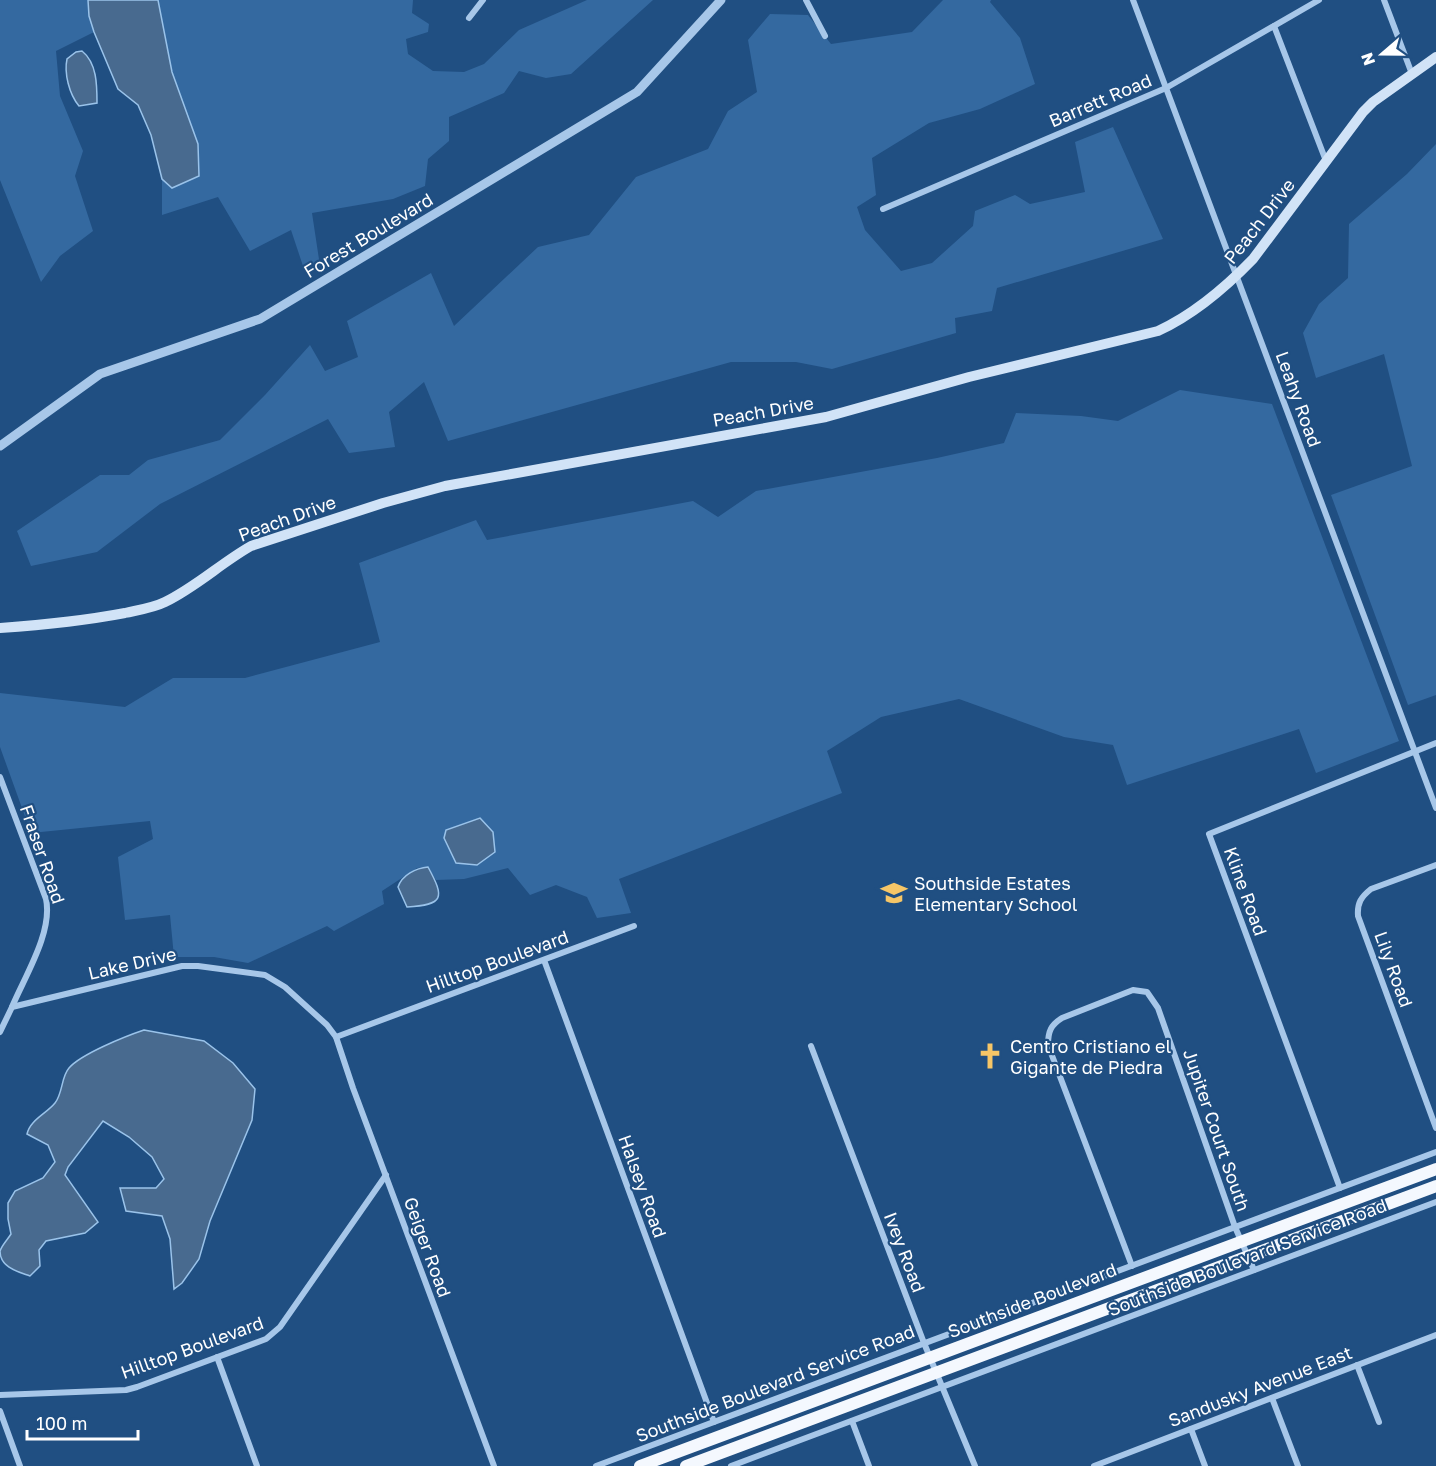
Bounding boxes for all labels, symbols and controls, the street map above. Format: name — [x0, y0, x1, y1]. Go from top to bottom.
north arrow — [1352, 24, 1412, 84]
text: N — [1356, 50, 1379, 68]
street label: Barrett Road — [1045, 69, 1155, 131]
street label: Peach Drive — [1219, 174, 1299, 268]
street label: Forest Boulevard — [299, 188, 437, 282]
street label: Leahy Road — [1272, 348, 1326, 450]
street label: Peach Drive — [711, 391, 815, 431]
street label: Peach Drive — [235, 490, 339, 546]
street label: Fraser Road — [16, 802, 70, 906]
street label: Kline Road — [1220, 844, 1272, 938]
place label: Southside Estates Elementary School — [914, 872, 1078, 915]
school or university icon: Southside Estates Elementary School — [879, 878, 909, 908]
street label: Hilltop Boulevard — [423, 925, 571, 997]
street label: Lily Road — [1370, 928, 1418, 1010]
street label: Lake Drive — [86, 942, 178, 984]
place label: Centro Cristiano el Gigante de Piedra — [1010, 1035, 1172, 1078]
church icon: Centro Cristiano el Gigante de Piedra — [975, 1041, 1005, 1071]
street label: Jupiter Court South — [1179, 1046, 1255, 1214]
street label: Halsey Road — [614, 1132, 672, 1240]
street label: Geiger Road — [400, 1194, 456, 1300]
street label: Southside Boulevard Service Road — [1105, 1194, 1389, 1320]
street label: Ivey Road — [880, 1209, 930, 1295]
street label: Southside Boulevard — [945, 1258, 1119, 1342]
street label: Hilltop Boulevard — [118, 1311, 266, 1383]
street label: Southside Boulevard Service Road — [633, 1320, 917, 1446]
street label: Sandusky Avenue East — [1165, 1341, 1355, 1431]
scale bar — [27, 1403, 138, 1441]
text: 100 m — [36, 1412, 87, 1434]

